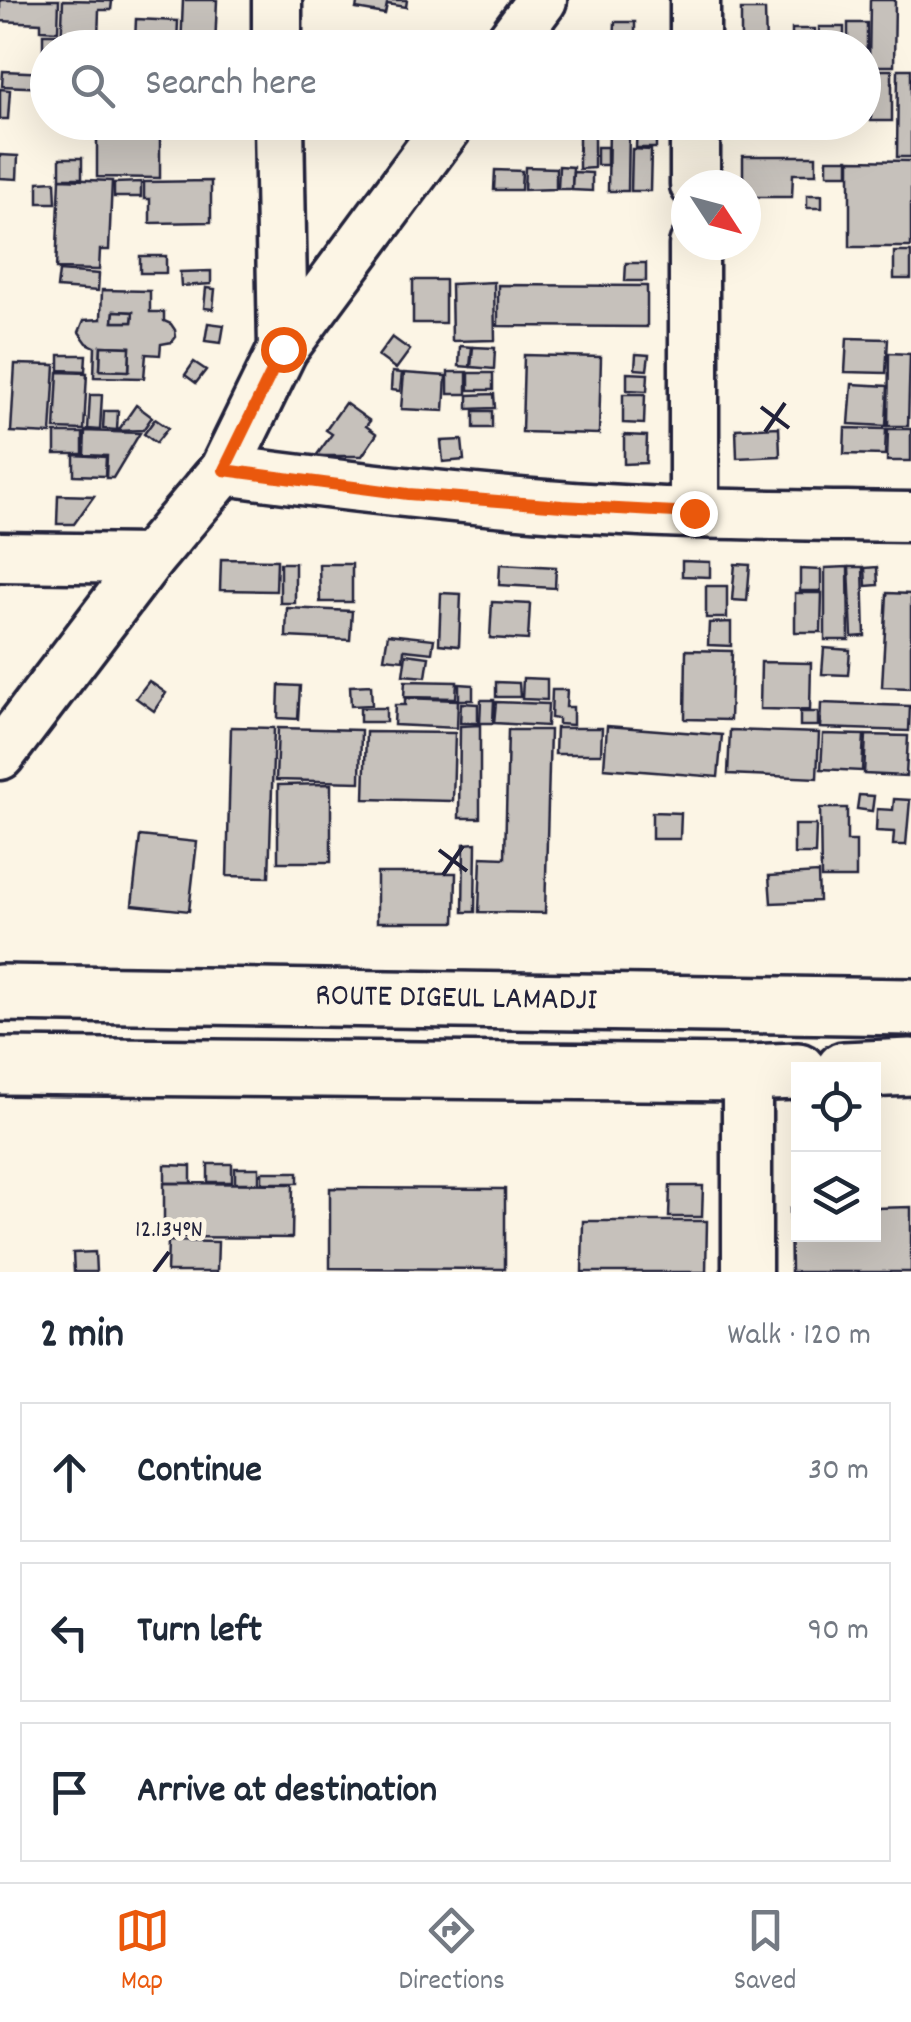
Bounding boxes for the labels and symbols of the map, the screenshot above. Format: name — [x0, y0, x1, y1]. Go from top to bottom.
north arrow — [671, 170, 761, 260]
route start — [261, 327, 307, 373]
route end — [672, 491, 718, 537]
street label: ROUTE DIGEUL LAMADJI — [315, 975, 597, 1025]
text: 12.134°N — [135, 1213, 203, 1249]

